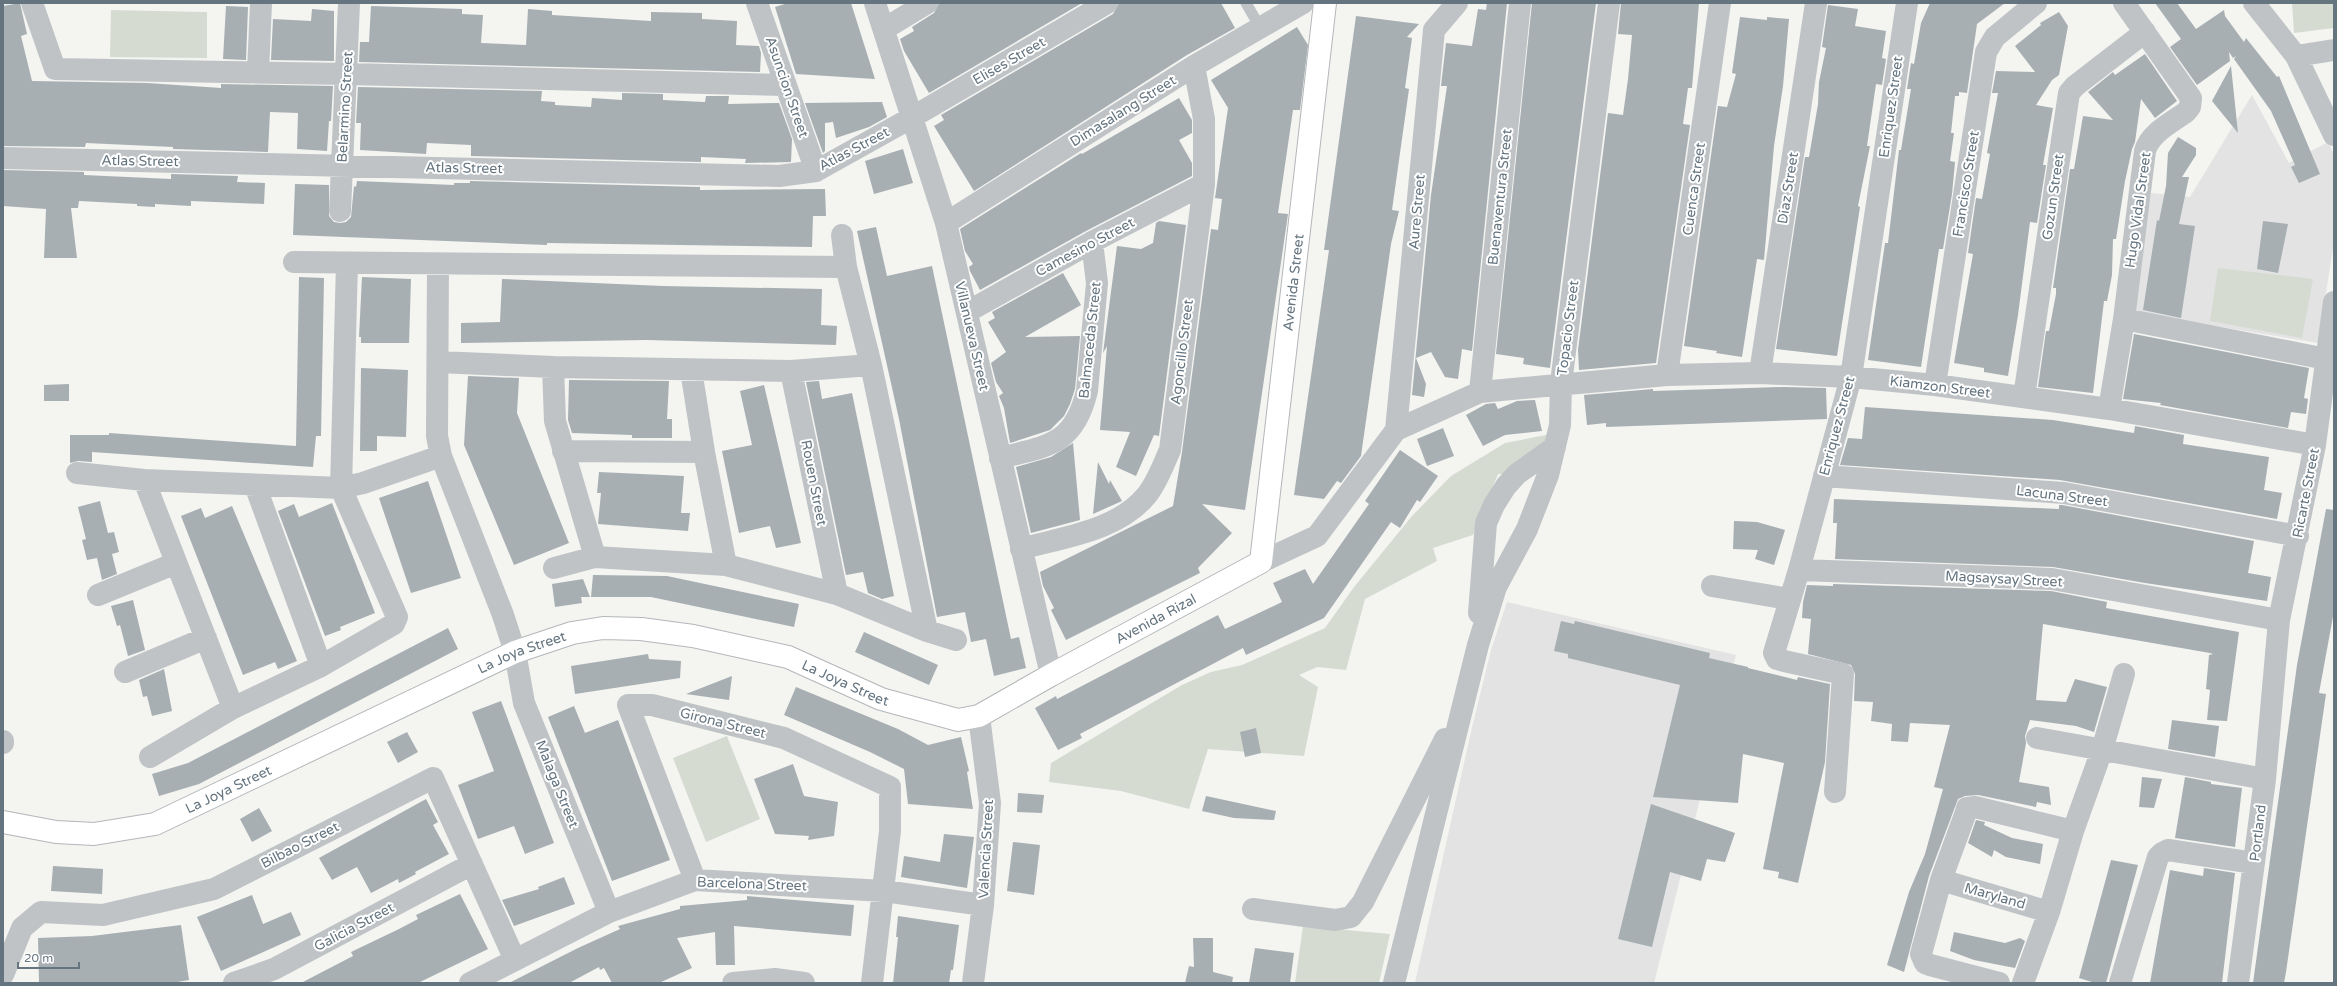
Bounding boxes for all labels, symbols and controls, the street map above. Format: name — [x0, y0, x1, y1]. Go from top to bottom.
street label: Elises Street — [970, 33, 1049, 89]
street label: Asuncion Street — [762, 34, 812, 140]
street label: Belarmino Street — [334, 50, 356, 163]
street label: Enriquez Street — [1875, 55, 1907, 159]
street label: Dimasalang Street — [1067, 71, 1180, 150]
street label: Atlas Street — [816, 123, 893, 175]
street label: Buenaventura Street — [1484, 127, 1516, 266]
street label: Francisco Street — [1949, 129, 1983, 238]
street label: Cuenca Street — [1679, 141, 1709, 237]
street label: Diaz Street — [1774, 150, 1802, 225]
street label: Hugo Vidal Street — [2121, 150, 2155, 269]
street label: Atlas Street — [101, 152, 179, 170]
street label: Gozun Street — [2039, 152, 2068, 241]
street label: Atlas Street — [425, 159, 503, 177]
street label: Aure Street — [1405, 173, 1429, 250]
street label: Camesino Street — [1033, 214, 1138, 280]
street label: Avenida Street — [1279, 232, 1307, 332]
street label: Topacio Street — [1554, 279, 1582, 377]
street label: Villanueva Street — [951, 280, 993, 393]
street label: Balmaceda Street — [1075, 280, 1105, 399]
street label: Agoncillo Street — [1167, 298, 1197, 406]
street label: Kiamzon Street — [1889, 372, 1992, 402]
street label: Enriquez Street — [1816, 374, 1859, 478]
street label: Rouen Street — [797, 439, 831, 528]
street label: Ricarte Street — [2289, 446, 2323, 539]
street label: Lacuna Street — [2015, 482, 2109, 510]
street label: Magsaysay Street — [1945, 567, 2064, 591]
street label: Avenida Rizal — [1112, 590, 1199, 647]
street label: La Joya Street — [475, 627, 569, 677]
street label: La Joya Street — [799, 656, 891, 709]
street label: Girona Street — [678, 704, 768, 742]
street label: Malaga Street — [532, 738, 583, 831]
street label: La Joya Street — [182, 761, 275, 817]
street label: Valencia Street — [975, 798, 997, 899]
street label: Portland — [2246, 804, 2270, 862]
street label: Bilbao Street — [258, 818, 342, 872]
street label: Barcelona Street — [697, 874, 808, 894]
street label: Maryland — [1962, 879, 2028, 913]
street label: Galicia Street — [311, 899, 397, 955]
scale bar — [18, 944, 79, 970]
text: 20 m — [24, 951, 53, 965]

